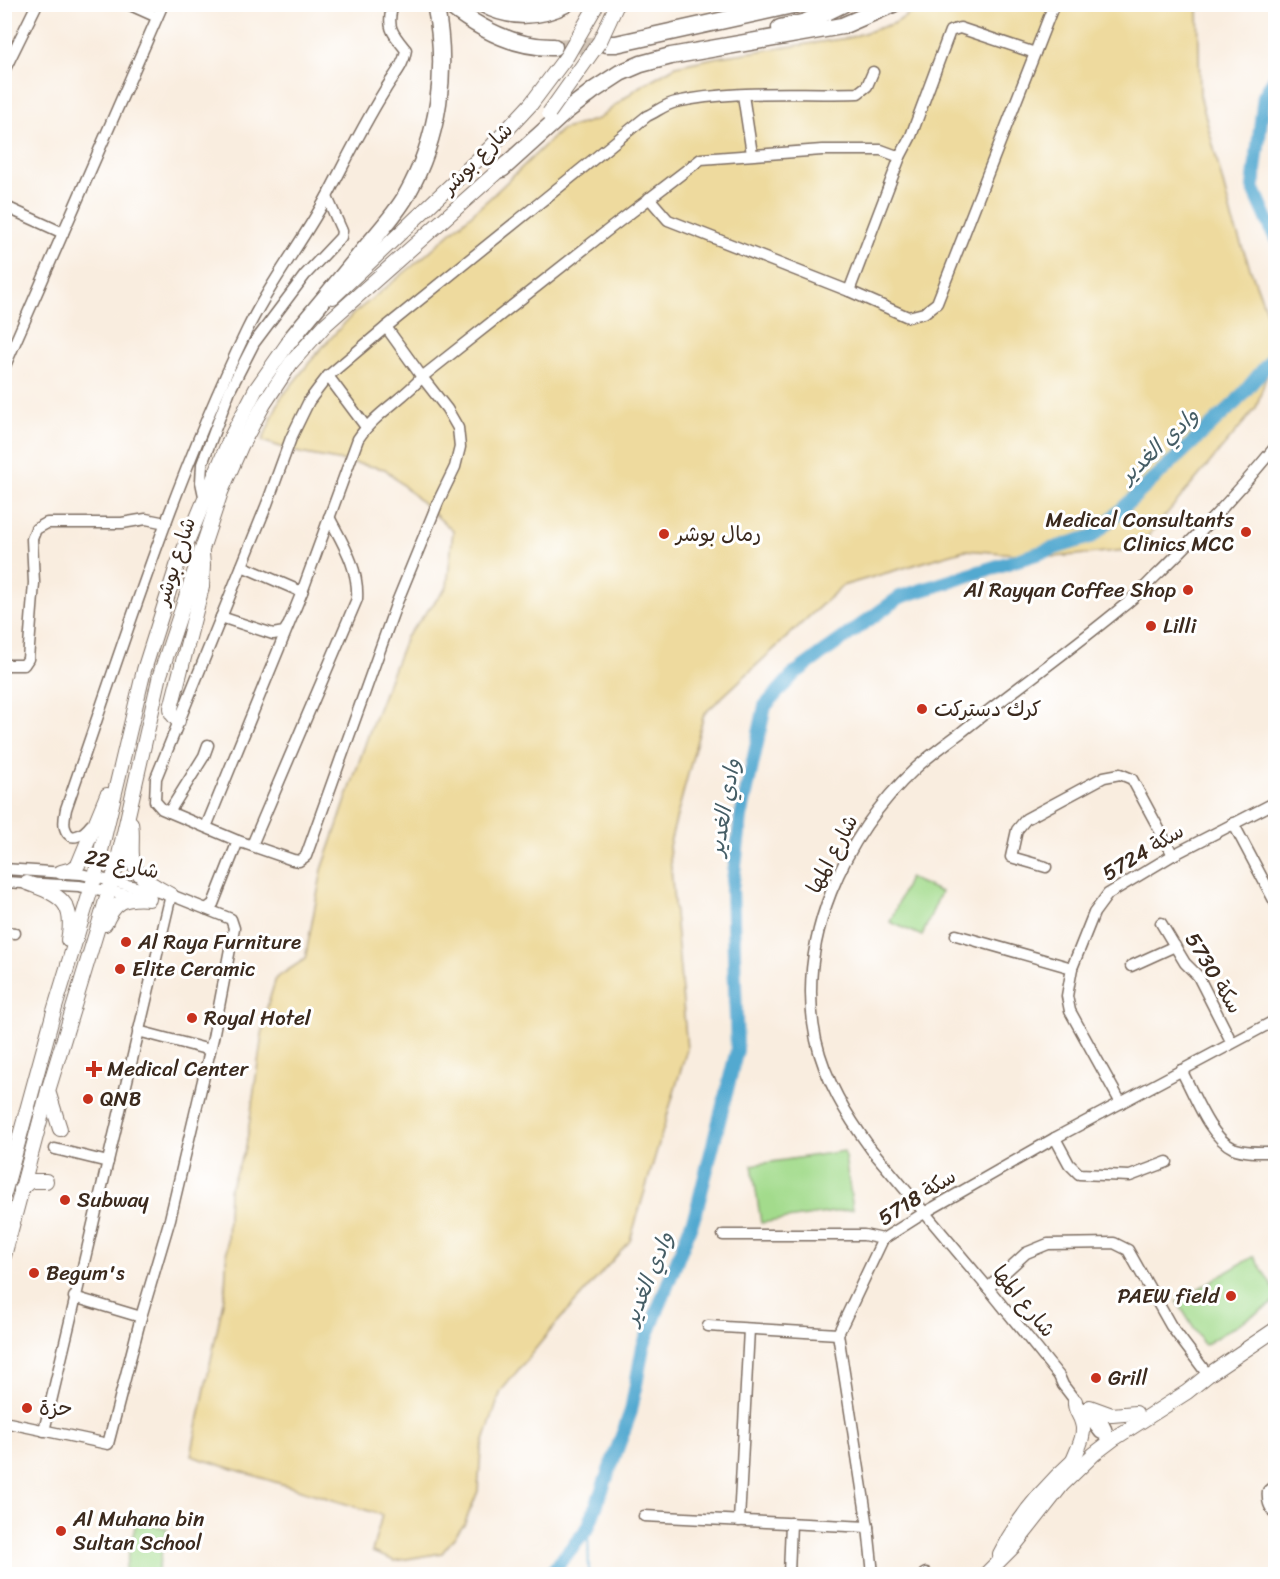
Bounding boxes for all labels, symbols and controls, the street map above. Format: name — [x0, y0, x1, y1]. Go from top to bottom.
street label: شارع بوشر — [430, 113, 522, 205]
water label: وادي الغدير — [1108, 398, 1208, 495]
place label: Medical Consultants Clinics MCC — [1046, 501, 1234, 563]
street label: شارع بوشر — [142, 512, 207, 612]
place label: رمال بوشر — [674, 515, 761, 553]
marker: Medical Consultants Clinics MCC — [1239, 525, 1253, 539]
marker: رمال بوشر — [657, 527, 671, 541]
place label: Al Rayyan Coffee Shop — [963, 571, 1176, 609]
marker: Al Rayyan Coffee Shop — [1181, 583, 1195, 597]
place label: Lilli — [1163, 607, 1197, 645]
marker: Lilli — [1144, 619, 1158, 633]
place label: كرك دستركت — [934, 690, 1041, 728]
marker: كرك دستركت — [915, 702, 929, 716]
water label: وادي الغدير — [696, 756, 752, 861]
street label: شارع المها — [795, 807, 869, 901]
street label: سكة 5724 — [1094, 812, 1192, 892]
street label: شارع 22 — [81, 838, 163, 890]
place label: Al Raya Furniture — [137, 923, 301, 961]
street label: سكة 5730 — [1175, 925, 1253, 1021]
marker: Al Raya Furniture — [119, 935, 133, 949]
place label: Elite Ceramic — [132, 950, 256, 988]
marker: Elite Ceramic — [113, 962, 127, 976]
place label: Royal Hotel — [204, 999, 312, 1037]
marker: Royal Hotel — [185, 1011, 199, 1025]
place label: Medical Center — [107, 1050, 249, 1088]
marker: Medical Center — [85, 1060, 103, 1078]
place label: QNB — [100, 1080, 142, 1118]
marker: QNB — [81, 1092, 95, 1106]
street label: سكة 5718 — [870, 1158, 964, 1236]
place label: Subway — [77, 1181, 149, 1219]
marker: Subway — [58, 1193, 72, 1207]
water label: وادي الغدير — [611, 1226, 684, 1333]
place label: Begum's — [46, 1254, 125, 1292]
street label: شارع المها — [982, 1256, 1066, 1346]
marker: Begum's — [27, 1266, 41, 1280]
place label: PAEW field — [1117, 1277, 1221, 1315]
marker: PAEW field — [1224, 1289, 1238, 1303]
place label: Grill — [1108, 1359, 1148, 1397]
marker: Grill — [1089, 1371, 1103, 1385]
place label: حزة — [39, 1389, 73, 1427]
marker: حزة — [20, 1401, 34, 1415]
place label: Al Muhana bin Sultan School — [72, 1500, 204, 1562]
marker: Al Muhana bin Sultan School — [54, 1524, 68, 1538]

